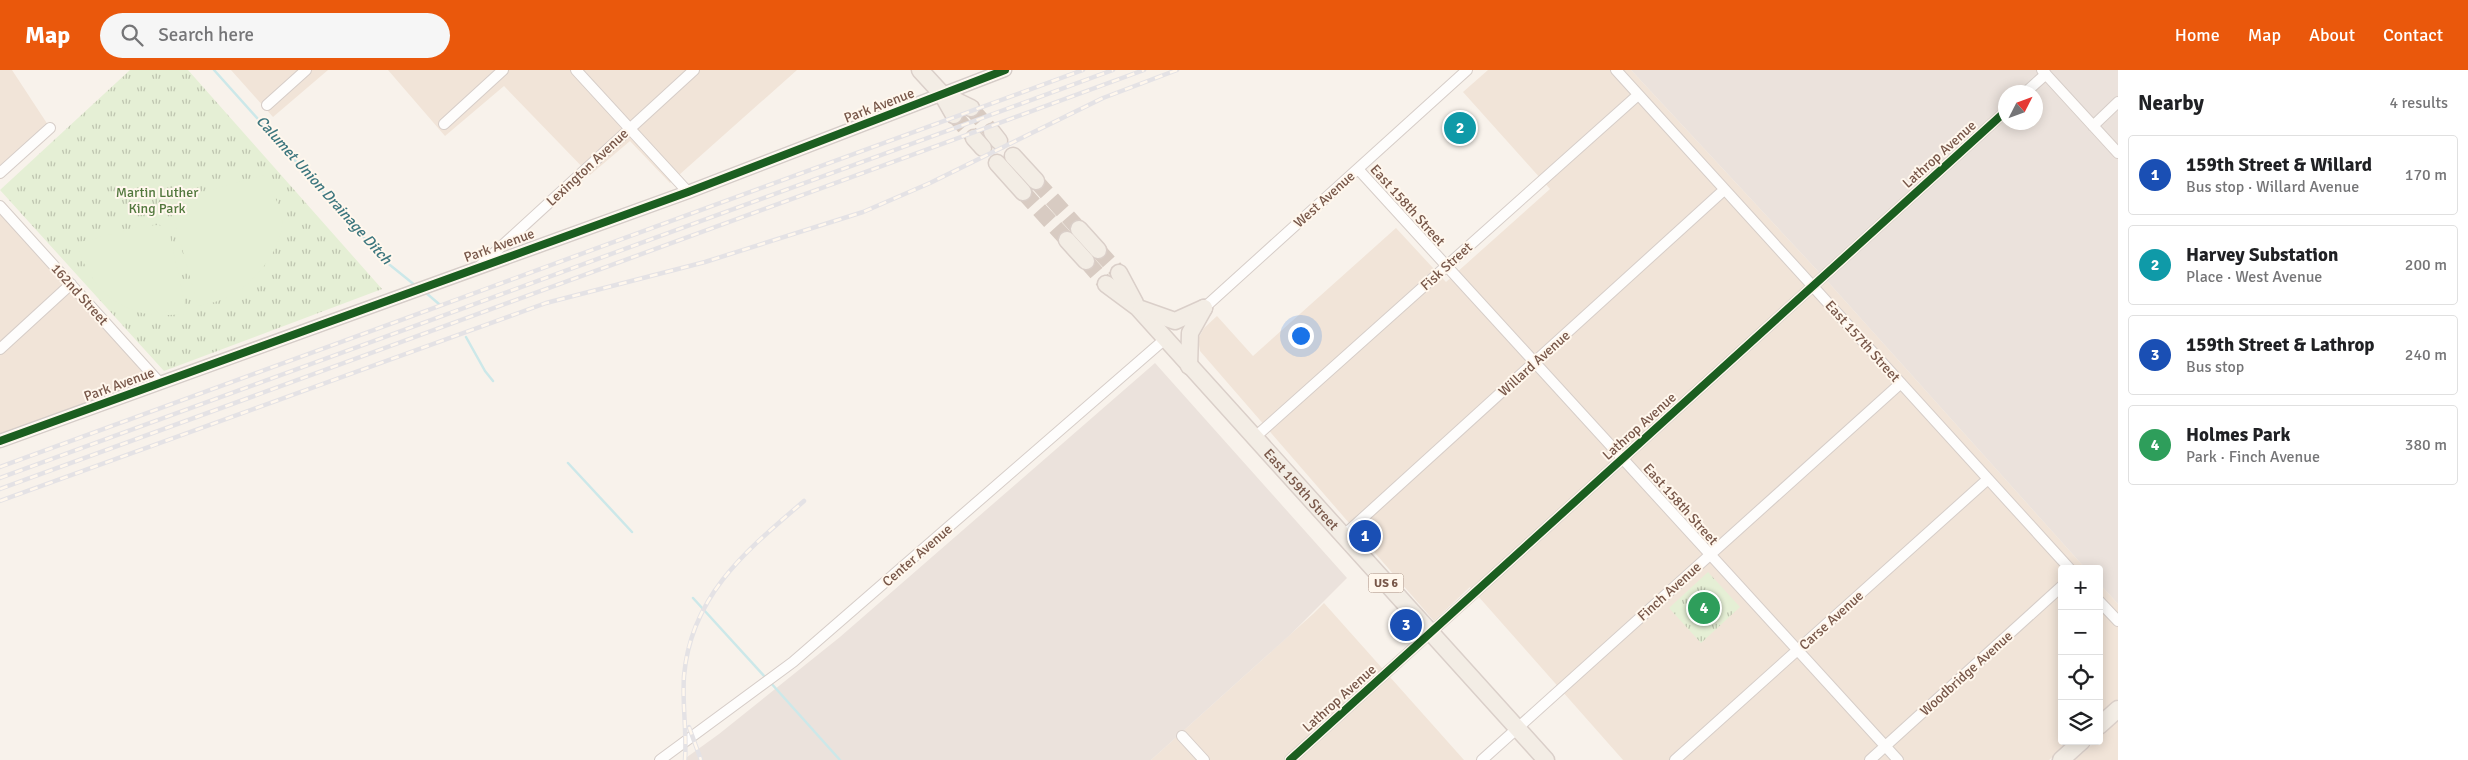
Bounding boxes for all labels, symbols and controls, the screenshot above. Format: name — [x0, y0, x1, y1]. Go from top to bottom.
search box — [100, 13, 450, 58]
text: Map — [25, 20, 70, 50]
icon: search — [118, 21, 146, 49]
text: Search here — [158, 23, 254, 47]
text: Home — [2175, 24, 2220, 46]
text: Map — [2248, 24, 2281, 46]
text: About — [2309, 24, 2355, 46]
text: Contact — [2383, 24, 2443, 46]
street label: Park Avenue — [842, 84, 917, 127]
north arrow — [1998, 85, 2043, 130]
text: Nearby — [2138, 90, 2204, 116]
text: 4 results — [2389, 93, 2448, 113]
pin: 2 — [1444, 109, 1476, 147]
water label: Calumet Union Drainage Ditch — [252, 112, 396, 269]
street label: Lathrop Avenue — [1899, 117, 1980, 192]
street label: Lexington Avenue — [543, 125, 632, 210]
text: 159th Street & Willard — [2186, 153, 2372, 177]
street label: East 158th Street — [1367, 161, 1449, 250]
text: 1 — [2151, 165, 2159, 185]
text: 170 m — [2405, 165, 2447, 185]
street label: West Avenue — [1290, 168, 1358, 231]
text: Bus stop · Willard Avenue — [2186, 177, 2359, 197]
park label: Martin Luther King Park — [116, 184, 199, 217]
street label: Park Avenue — [462, 225, 537, 266]
street label: Fisk Street — [1417, 239, 1476, 294]
text: Harvey Substation — [2186, 243, 2338, 267]
text: 2 — [2151, 255, 2159, 275]
text: 200 m — [2405, 255, 2447, 275]
street label: 162nd Street — [47, 260, 112, 329]
text: Place · West Avenue — [2186, 267, 2322, 287]
street label: East 157th Street — [1822, 297, 1904, 386]
your location — [1288, 323, 1314, 349]
street label: Willard Avenue — [1495, 327, 1574, 400]
text: 159th Street & Lathrop — [2186, 333, 2375, 357]
text: 3 — [2151, 345, 2159, 365]
text: 240 m — [2405, 345, 2447, 365]
text: Bus stop — [2186, 357, 2244, 377]
street label: Park Avenue — [82, 364, 157, 405]
street label: Lathrop Avenue — [1599, 389, 1680, 464]
text: Holmes Park — [2186, 423, 2290, 447]
text: 4 — [2151, 435, 2159, 455]
text: 380 m — [2405, 435, 2447, 455]
street label: East 159th Street — [1260, 445, 1342, 534]
text: Park · Finch Avenue — [2186, 447, 2320, 467]
street label: East 158th Street — [1640, 460, 1722, 549]
pin: 1 — [1349, 517, 1381, 555]
street label: Center Avenue — [879, 520, 956, 590]
street label: Finch Avenue — [1634, 558, 1705, 624]
map controls — [2058, 565, 2103, 745]
button: + — [2058, 565, 2103, 610]
road number: US 6 — [1368, 573, 1404, 592]
street label: Carse Avenue — [1796, 587, 1867, 654]
pin: 4 — [1688, 589, 1720, 627]
pin: 3 — [1390, 606, 1422, 644]
button: − — [2058, 610, 2103, 655]
street label: Woodbridge Avenue — [1917, 627, 2016, 719]
button: locate — [2058, 655, 2103, 700]
street label: Lathrop Avenue — [1299, 661, 1380, 736]
button: layers — [2058, 700, 2103, 745]

